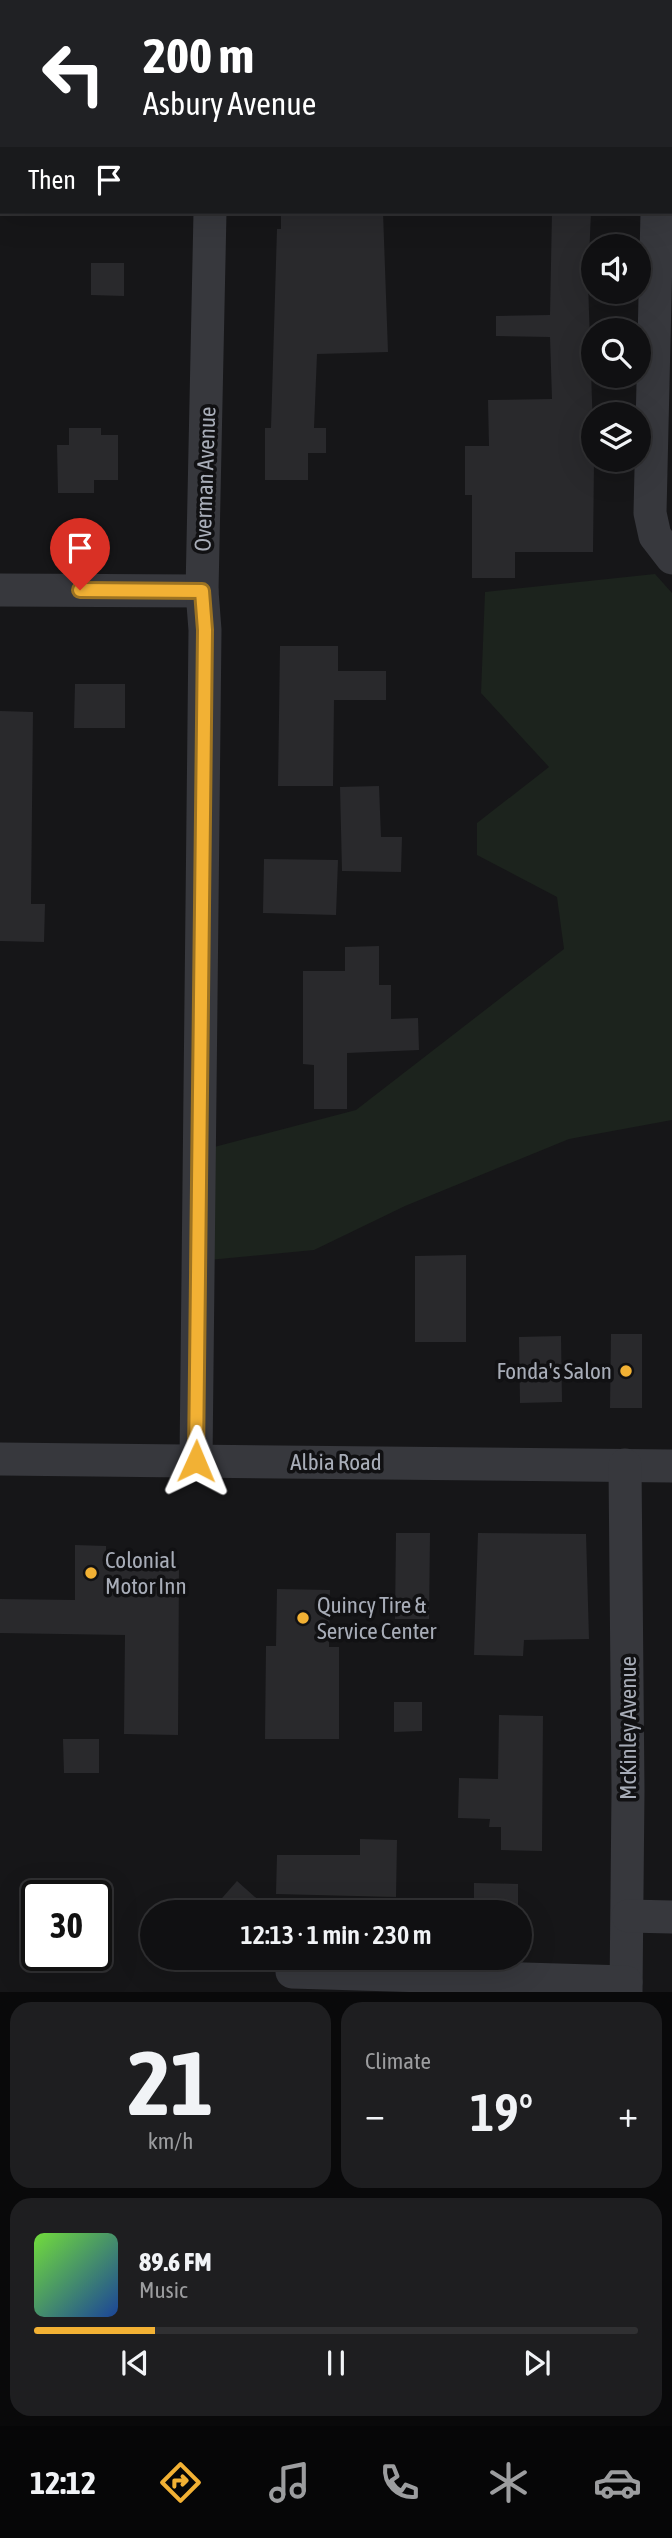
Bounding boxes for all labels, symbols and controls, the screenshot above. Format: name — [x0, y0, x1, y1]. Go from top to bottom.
text: 200 m — [143, 27, 254, 83]
icon: left — [28, 28, 119, 119]
text: Asbury Avenue — [143, 85, 316, 122]
icon: arrive — [90, 161, 128, 199]
text: Then — [28, 165, 76, 195]
map controls — [581, 234, 651, 472]
button: sound — [581, 234, 651, 304]
button: search — [581, 318, 651, 388]
button: layers — [581, 402, 651, 472]
street label: Overman Avenue — [189, 406, 221, 552]
pin — [50, 518, 110, 590]
icon: arrive — [61, 529, 99, 567]
place label: Fonda's Salon — [496, 1358, 612, 1384]
marker: Fonda's Salon — [618, 1363, 634, 1379]
position arrow — [159, 1424, 233, 1498]
street label: Albia Road — [290, 1449, 382, 1475]
place label: Colonial Motor Inn — [105, 1547, 187, 1599]
marker: Colonial Motor Inn — [83, 1565, 99, 1581]
place label: Quincy Tire & Service Center — [317, 1592, 438, 1644]
marker: Quincy Tire & Service Center — [295, 1610, 311, 1626]
street label: McKinley Avenue — [615, 1656, 641, 1800]
speed limit sign: 30 — [21, 1880, 112, 1971]
text: 12:13 · 1 min · 230 m — [241, 1920, 431, 1950]
text: 21 — [128, 2030, 213, 2134]
text: Climate — [365, 2048, 431, 2074]
text: 19° — [470, 2082, 533, 2142]
text: − — [365, 2092, 385, 2135]
text: + — [618, 2092, 638, 2135]
text: km/h — [148, 2128, 193, 2154]
text: 89.6 FM — [139, 2247, 212, 2277]
text: Music — [139, 2277, 187, 2303]
icon: previous — [116, 2344, 154, 2382]
icon: pause — [317, 2344, 355, 2382]
icon: next — [518, 2344, 556, 2382]
icon: directions — [156, 2458, 205, 2507]
icon: music — [265, 2458, 314, 2507]
icon: phone — [375, 2458, 424, 2507]
icon: climate — [484, 2458, 533, 2507]
icon: car — [593, 2458, 642, 2507]
text: 12:12 — [30, 2464, 96, 2501]

